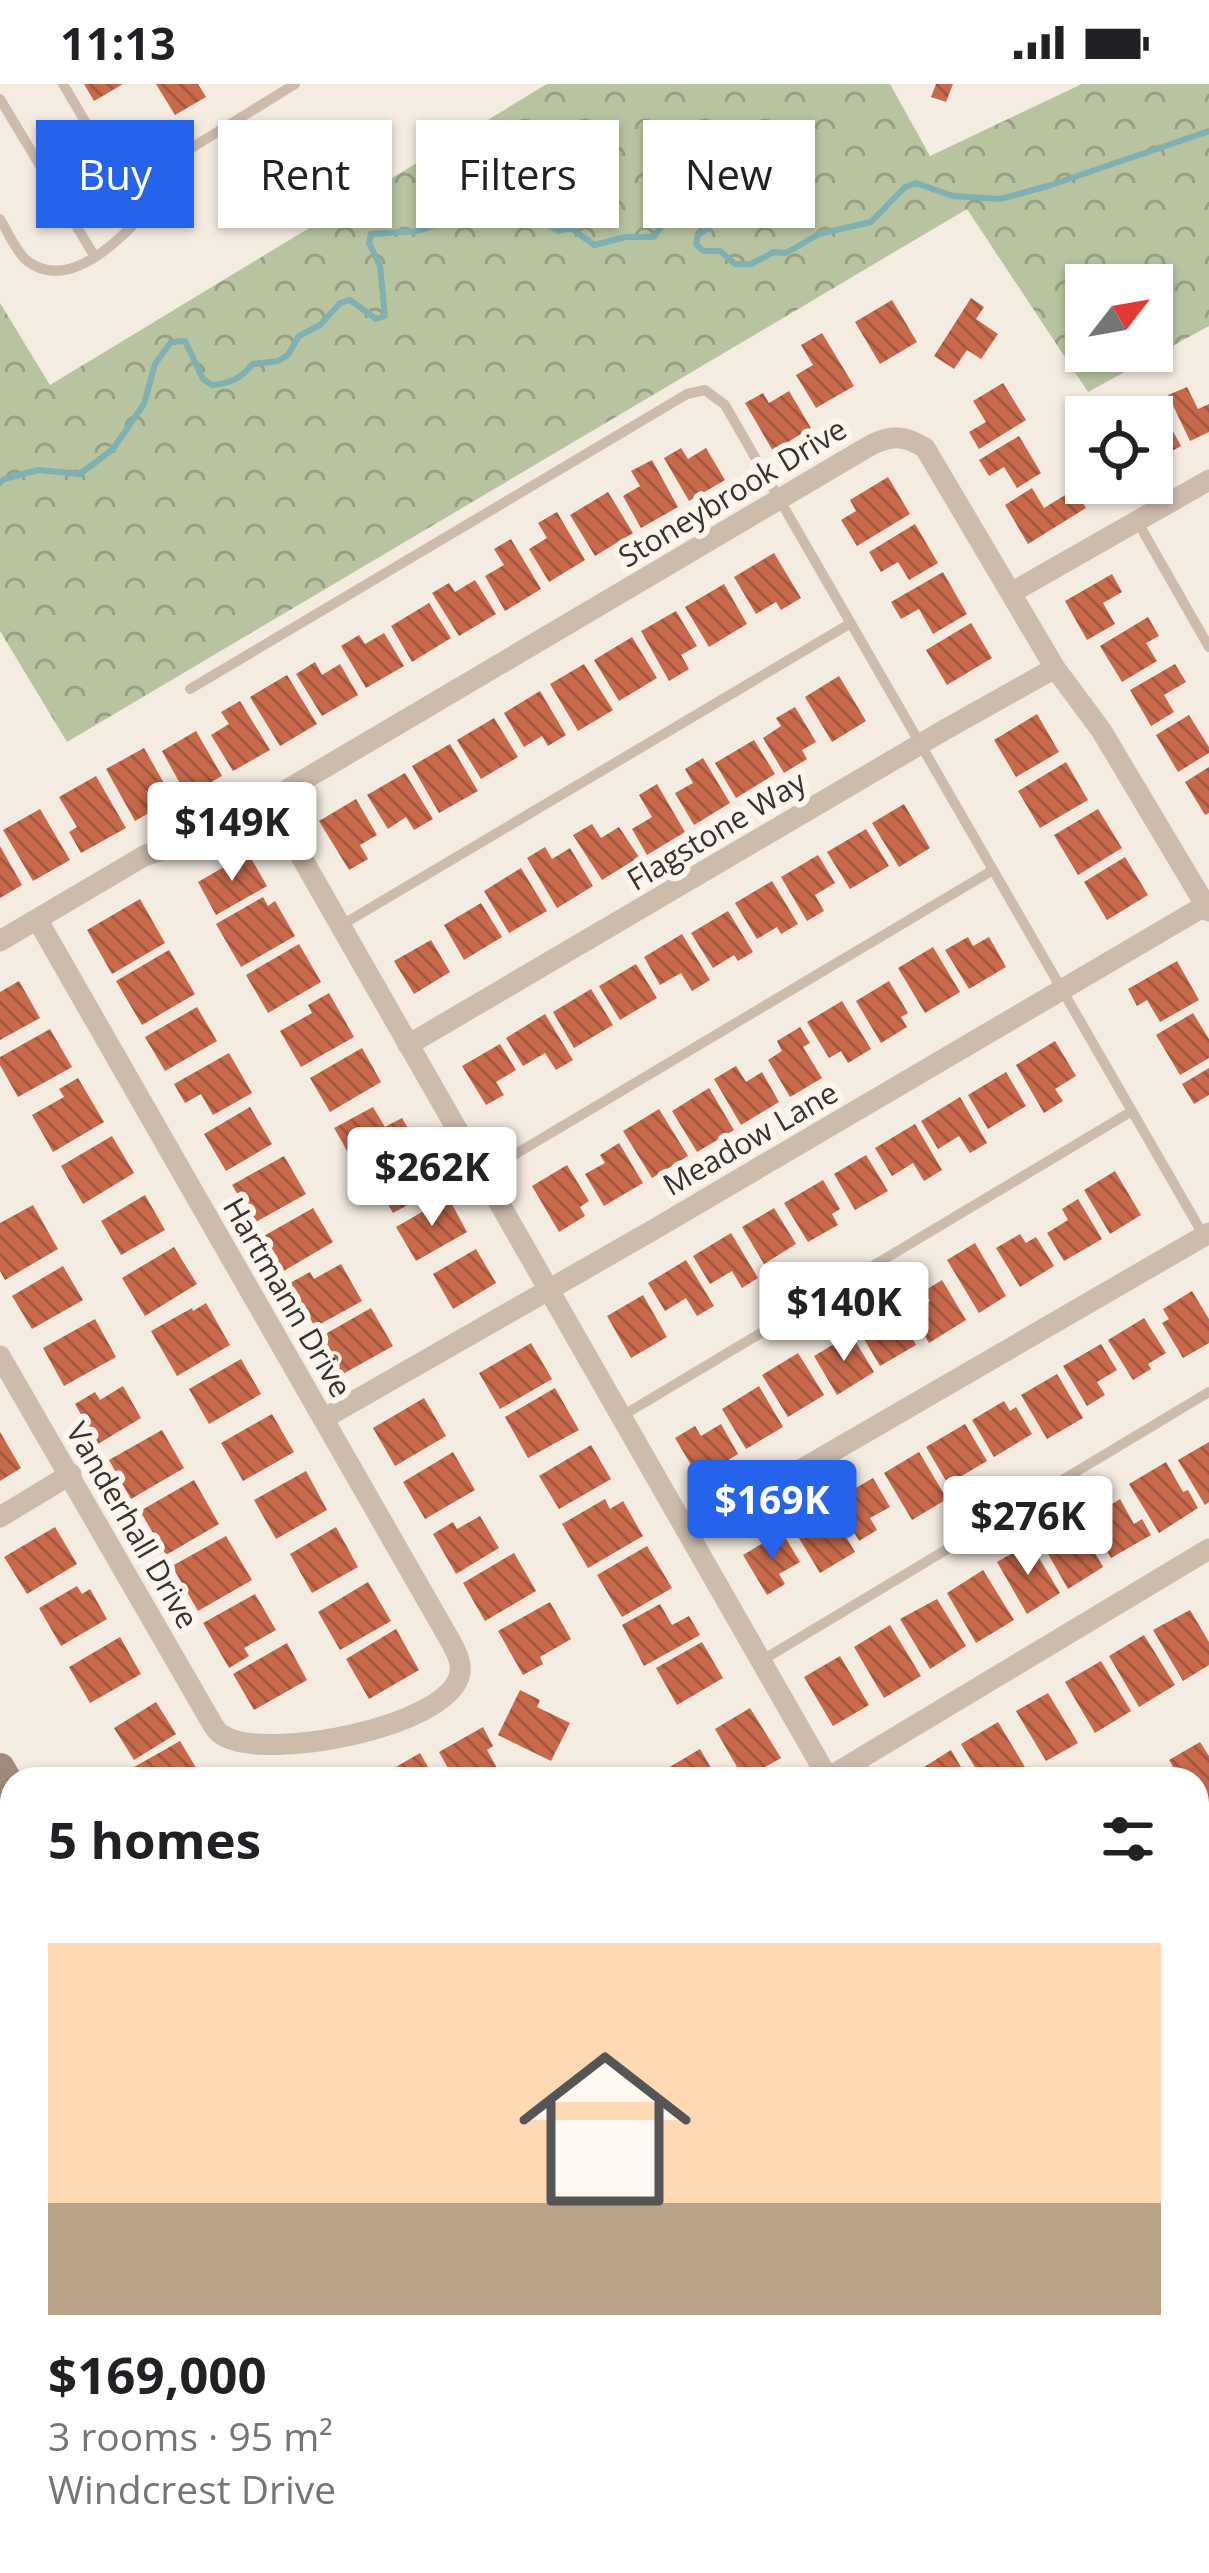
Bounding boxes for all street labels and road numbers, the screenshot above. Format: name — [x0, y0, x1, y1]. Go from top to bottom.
street label: Stoneybrook Drive — [610, 408, 854, 576]
street label: Flagstone Way — [619, 760, 814, 899]
street label: Meadow Lane — [655, 1071, 845, 1205]
street label: Hartmann Drive — [214, 1190, 362, 1404]
street label: Vanderhall Drive — [57, 1414, 209, 1636]

